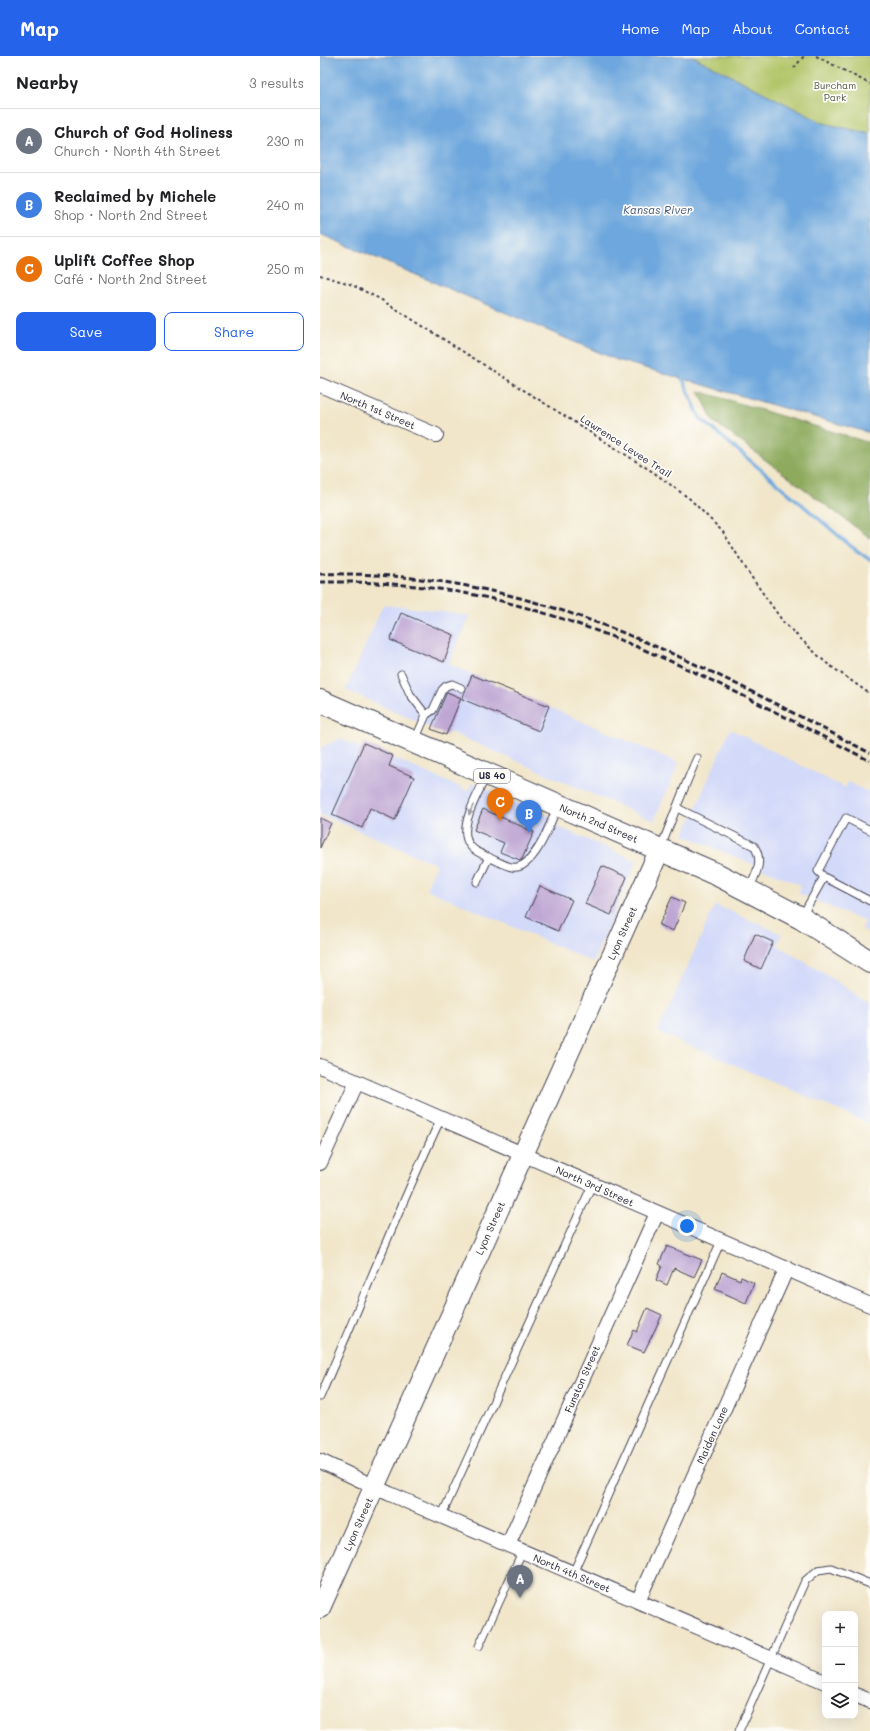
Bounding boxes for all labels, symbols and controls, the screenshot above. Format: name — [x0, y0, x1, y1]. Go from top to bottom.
text: Map — [20, 16, 59, 41]
text: Home — [621, 19, 659, 38]
text: Map — [681, 19, 710, 38]
text: About — [732, 19, 773, 38]
text: Contact — [795, 19, 850, 38]
text: Nearby — [16, 71, 78, 93]
text: 3 results — [249, 74, 304, 91]
park label: Burcham Park — [814, 78, 856, 104]
text: Church of God Holiness — [54, 122, 233, 142]
text: A — [24, 132, 34, 149]
text: 230 m — [267, 132, 304, 149]
text: Church · North 4th Street — [54, 142, 220, 159]
text: Reclaimed by Michele — [54, 186, 216, 206]
text: B — [25, 196, 33, 213]
text: 240 m — [267, 196, 304, 213]
water label: Kansas River — [623, 202, 693, 217]
text: Shop · North 2nd Street — [54, 206, 208, 223]
text: Uplift Coffee Shop — [54, 250, 195, 270]
text: C — [24, 260, 34, 277]
text: 250 m — [267, 260, 304, 277]
text: Café · North 2nd Street — [54, 270, 207, 287]
button: Save — [16, 312, 156, 351]
button: Share — [164, 312, 304, 351]
street label: North 1st Street — [338, 388, 418, 432]
street label: Lawrence Levee Trail — [578, 411, 674, 481]
road number: US 40 — [474, 769, 510, 783]
pin: C — [487, 788, 513, 821]
pin: B — [516, 800, 542, 833]
street label: North 2nd Street — [558, 800, 640, 846]
one-way arrow — [468, 804, 474, 816]
street label: Lyon Street — [604, 904, 640, 962]
street label: North 3rd Street — [554, 1163, 636, 1209]
street label: Lyon Street — [472, 1199, 508, 1257]
your location — [677, 1216, 697, 1236]
street label: Funston Street — [561, 1343, 603, 1415]
street label: Maiden Lane — [693, 1404, 731, 1466]
street label: Lyon Street — [340, 1495, 376, 1553]
street label: North 4th Street — [531, 1550, 613, 1596]
pin: A — [507, 1565, 533, 1598]
map controls — [822, 1611, 858, 1719]
button: + — [822, 1611, 858, 1647]
button: − — [822, 1647, 858, 1683]
button: layers — [822, 1683, 858, 1719]

